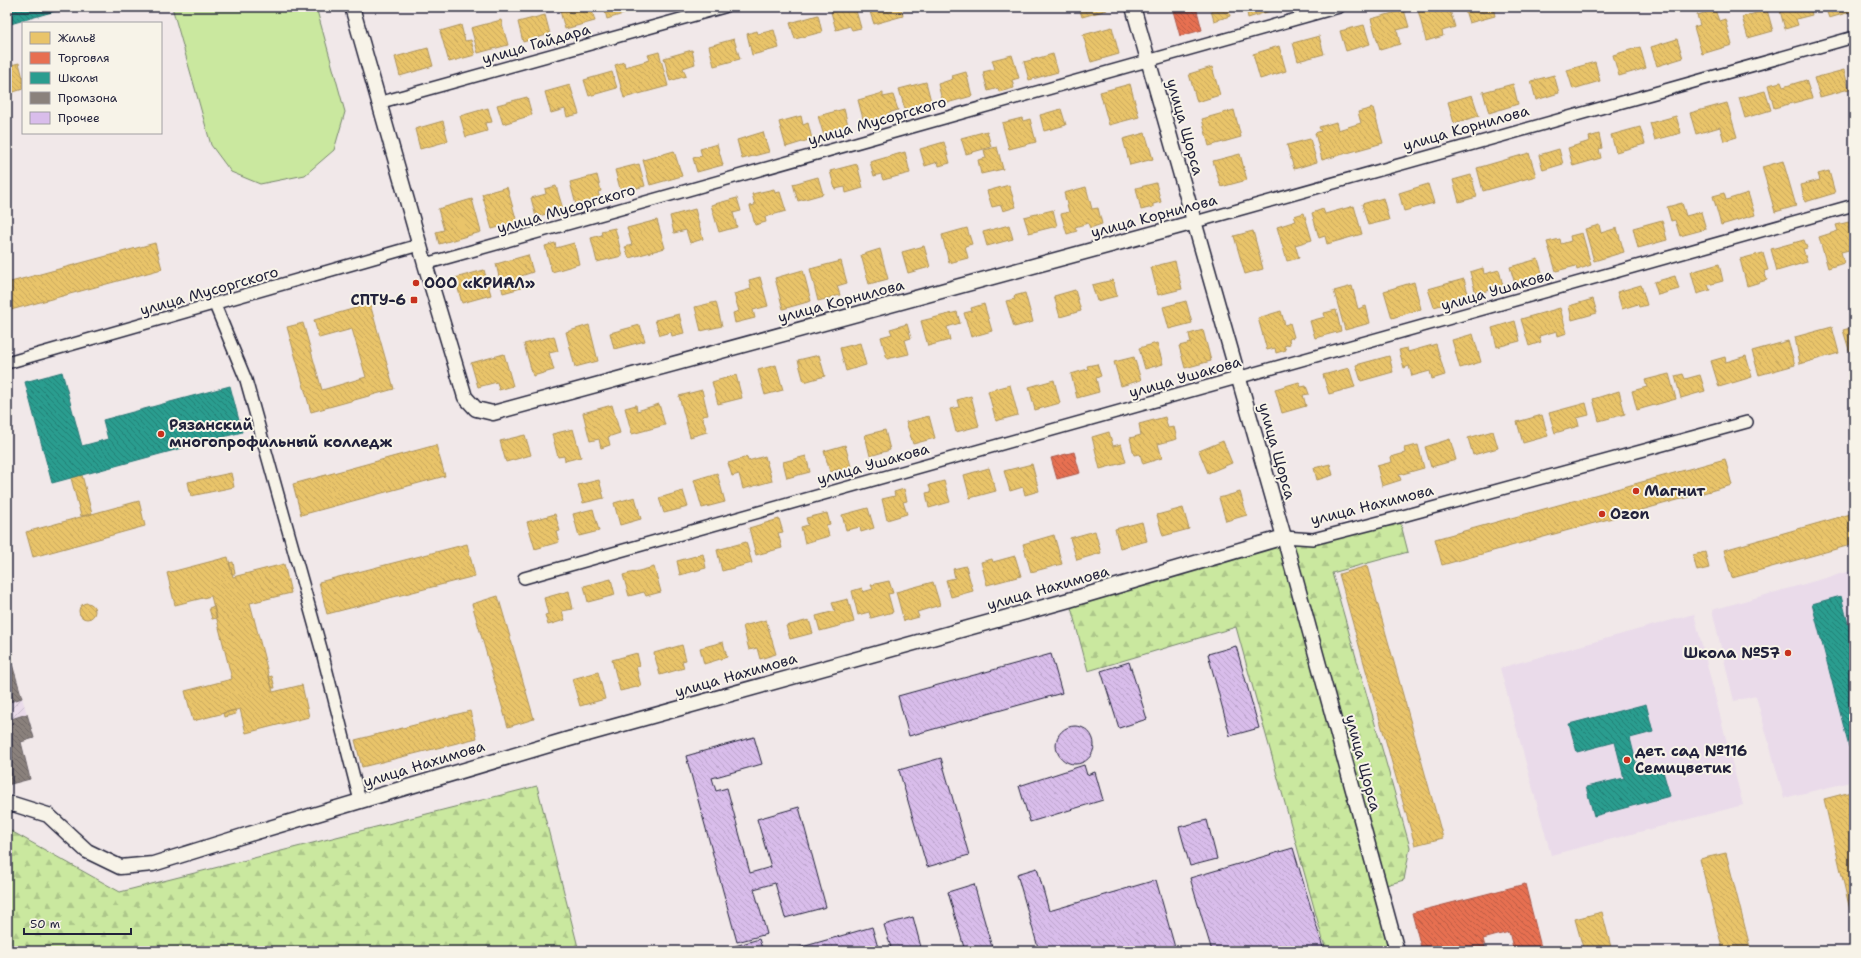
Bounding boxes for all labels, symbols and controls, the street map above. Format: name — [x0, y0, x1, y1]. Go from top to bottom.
street label: улица Гайдара — [480, 19, 593, 69]
legend — [22, 22, 162, 134]
text: Жильё — [58, 30, 96, 46]
text: Торговля — [58, 50, 110, 66]
text: Школы — [58, 70, 98, 86]
street label: улица Щорса — [1162, 76, 1209, 178]
text: Промзона — [58, 90, 118, 106]
street label: улица Мусоргского — [806, 92, 948, 150]
street label: улица Корнилова — [1401, 100, 1532, 156]
text: Прочее — [58, 110, 100, 126]
street label: улица Мусоргского — [495, 180, 637, 238]
street label: улица Корнилова — [1089, 189, 1220, 242]
street label: улица Мусоргского — [138, 262, 280, 320]
street label: улица Ушакова — [1439, 264, 1556, 316]
place label: ООО «КРИАЛ» — [424, 273, 535, 293]
street label: улица Корнилова — [776, 274, 907, 327]
marker: ООО «КРИАЛ» — [411, 278, 421, 288]
place label: СПТУ-6 — [351, 290, 406, 310]
marker: СПТУ-6 — [409, 295, 419, 305]
street label: улица Ушакова — [1127, 351, 1244, 403]
street label: улица Щорса — [1254, 400, 1301, 502]
place label: Рязанский многопрофильный колледж — [169, 415, 393, 452]
marker: Рязанский многопрофильный колледж — [156, 429, 166, 439]
street label: улица Ушакова — [815, 438, 932, 490]
street label: улица Нахимова — [1308, 480, 1436, 530]
place label: Магнит — [1644, 481, 1705, 501]
marker: Магнит — [1631, 486, 1641, 496]
place label: Ozon — [1610, 504, 1650, 524]
marker: Ozon — [1597, 509, 1607, 519]
street label: улица Нахимова — [985, 561, 1112, 615]
place label: Школа №57 — [1684, 643, 1780, 663]
street label: улица Нахимова — [673, 648, 800, 702]
marker: Школа №57 — [1783, 648, 1793, 658]
street label: улица Щорса — [1340, 712, 1386, 814]
street label: улица Нахимова — [361, 736, 488, 792]
place label: дет. сад №116 Семицветик — [1635, 741, 1747, 778]
marker: дет. сад №116 Семицветик — [1622, 755, 1632, 765]
scale bar — [24, 910, 131, 936]
text: 50 m — [30, 916, 60, 932]

